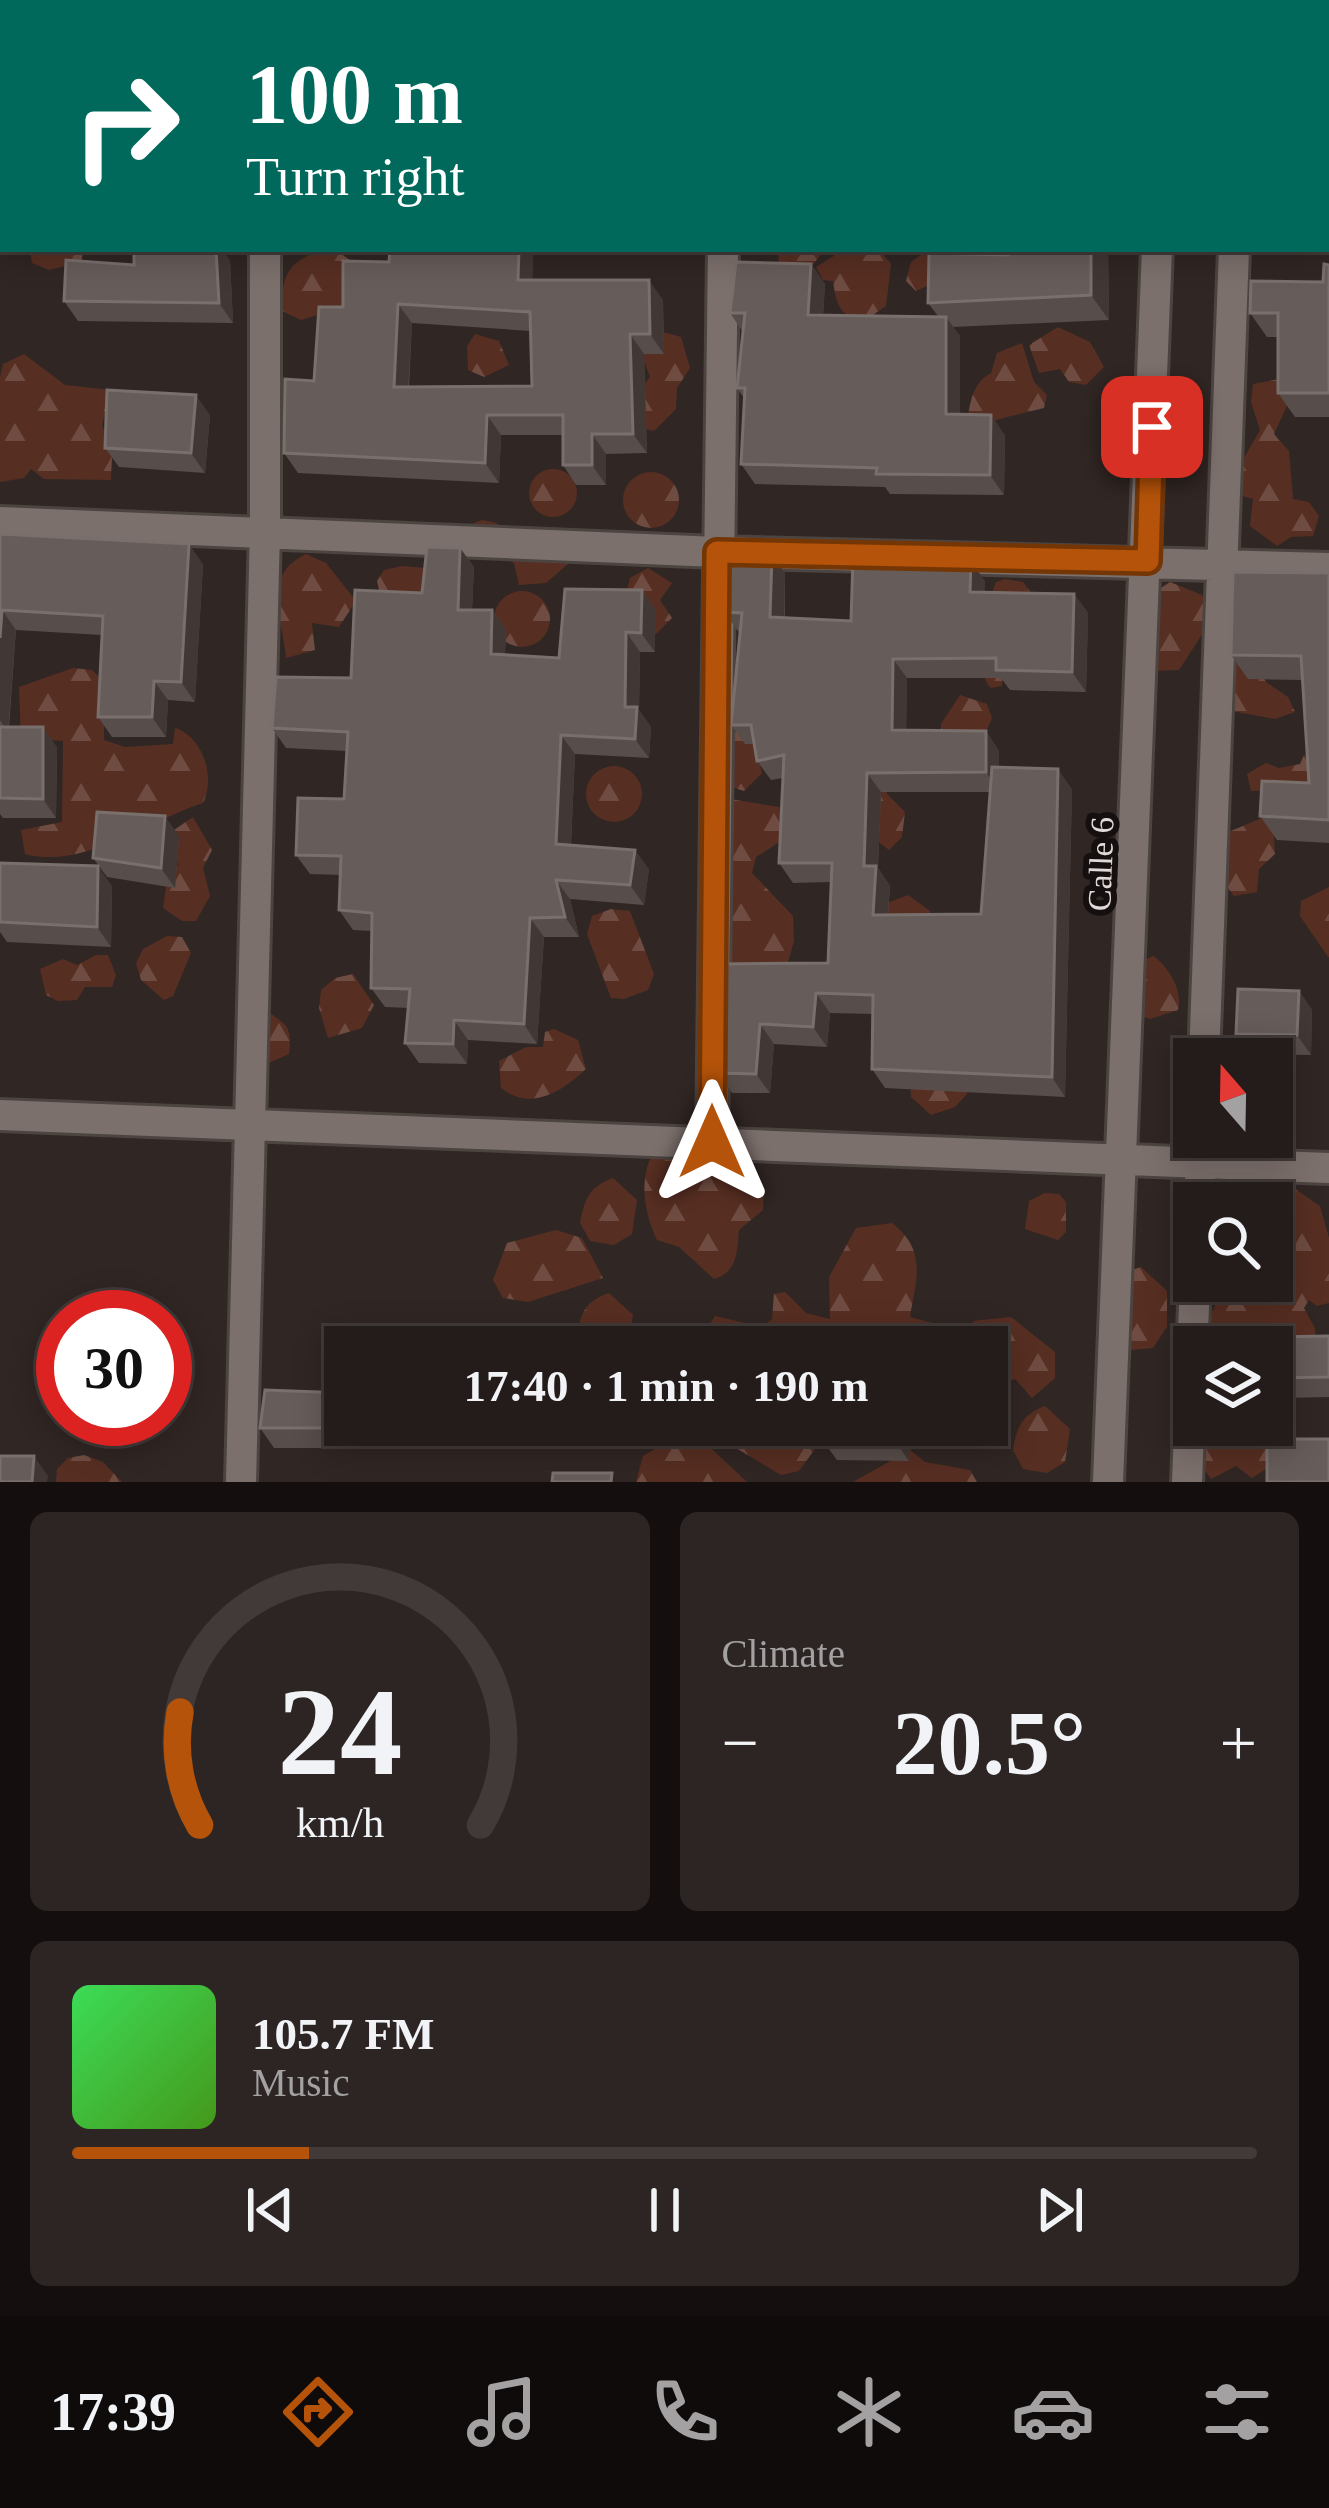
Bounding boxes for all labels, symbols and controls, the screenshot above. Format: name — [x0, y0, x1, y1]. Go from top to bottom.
icon: right — [48, 48, 204, 204]
text: 100 m — [246, 48, 463, 141]
text: Turn right — [246, 147, 465, 207]
pin — [1101, 376, 1203, 478]
icon: arrive — [1119, 394, 1185, 460]
street label: Calle 6 — [1081, 816, 1121, 912]
north arrow — [1173, 1038, 1293, 1158]
map controls — [1173, 1038, 1293, 1446]
position arrow — [649, 1079, 775, 1205]
button: search — [1173, 1182, 1293, 1302]
speed limit sign: 30 — [36, 1290, 192, 1446]
button: layers — [1173, 1326, 1293, 1446]
text: 17:40 · 1 min · 190 m — [464, 1361, 869, 1411]
text: Climate — [722, 1632, 845, 1675]
text: 24 — [277, 1663, 402, 1801]
text: 20.5° — [893, 1694, 1086, 1793]
text: − — [722, 1706, 759, 1779]
text: + — [1220, 1706, 1257, 1779]
text: km/h — [296, 1798, 384, 1845]
text: 105.7 FM — [252, 2009, 434, 2059]
text: Music — [252, 2061, 350, 2104]
icon: previous — [237, 2177, 303, 2243]
icon: pause — [632, 2177, 698, 2243]
icon: next — [1027, 2177, 1093, 2243]
icon: directions — [276, 2370, 360, 2454]
icon: music — [460, 2370, 544, 2454]
icon: phone — [643, 2370, 727, 2454]
icon: climate — [827, 2370, 911, 2454]
icon: car — [1011, 2370, 1095, 2454]
icon: filters — [1195, 2370, 1279, 2454]
text: 17:39 — [50, 2382, 176, 2442]

